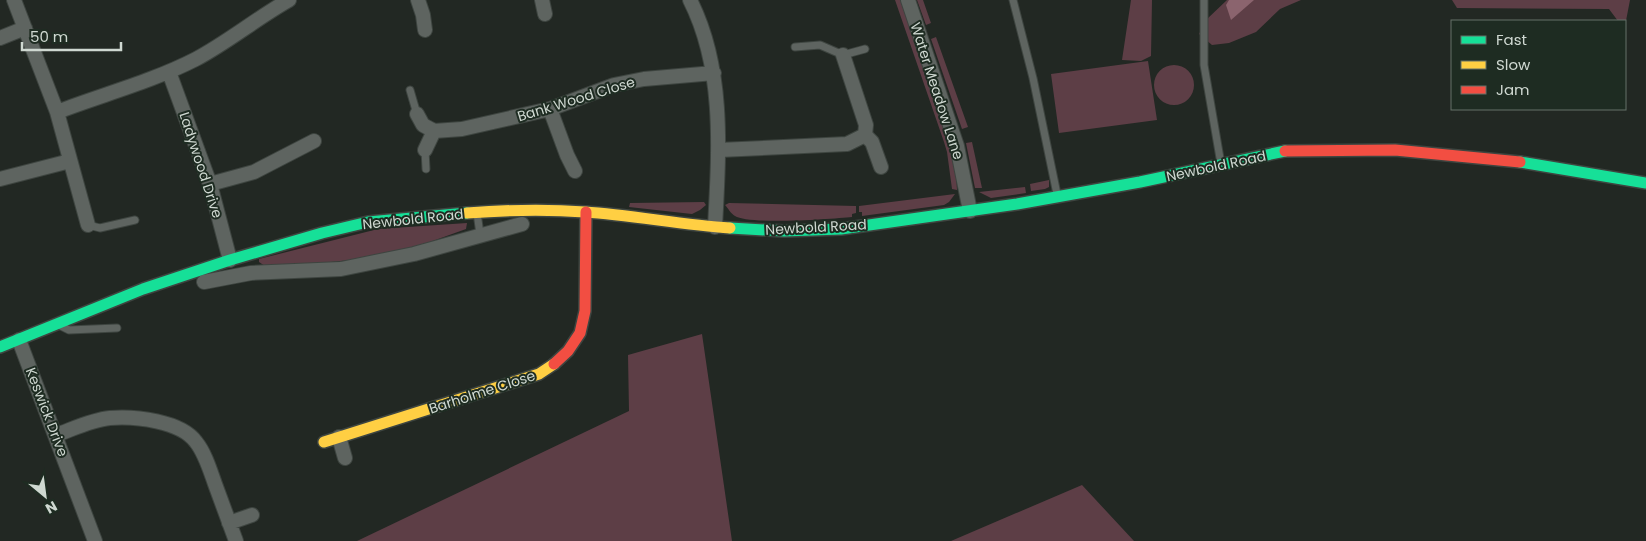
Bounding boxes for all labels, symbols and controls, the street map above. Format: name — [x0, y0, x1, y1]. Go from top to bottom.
scale bar — [22, 20, 121, 52]
street label: Water Meadow Lane — [905, 20, 969, 162]
legend — [1451, 20, 1626, 110]
text: 50 m — [30, 26, 68, 47]
text: Fast — [1496, 29, 1527, 50]
text: Slow — [1496, 54, 1531, 75]
street label: Bank Wood Close — [515, 72, 638, 126]
text: Jam — [1496, 79, 1530, 100]
street label: Ladywood Drive — [174, 109, 228, 221]
street label: Newbold Road — [1164, 146, 1268, 186]
street label: Newbold Road — [361, 204, 465, 234]
street label: Newbold Road — [765, 214, 867, 240]
street label: Keswick Drive — [21, 365, 73, 460]
street label: Barholme Close — [426, 365, 538, 419]
north arrow — [20, 471, 70, 521]
text: N — [42, 496, 61, 519]

